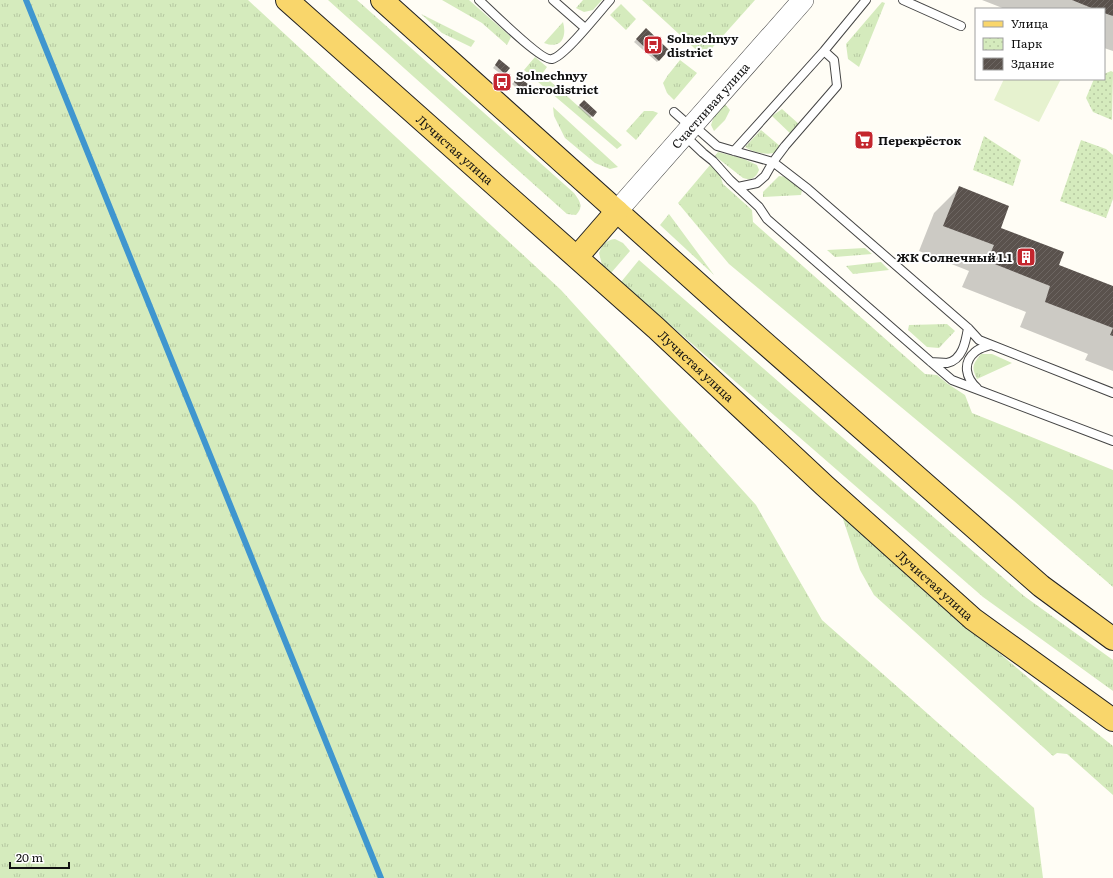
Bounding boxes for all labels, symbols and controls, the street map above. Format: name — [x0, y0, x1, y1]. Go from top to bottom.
legend — [975, 8, 1105, 80]
text: Улица — [1011, 14, 1049, 32]
place label: Solnechnyy district — [667, 29, 739, 61]
bus stop icon: Solnechnyy district — [642, 34, 664, 56]
text: Парк — [1011, 34, 1042, 52]
text: Здание — [1011, 54, 1054, 72]
street label: Счастливая улица — [667, 58, 754, 152]
place label: Solnechnyy microdistrict — [516, 66, 599, 98]
bus stop icon: Solnechnyy microdistrict — [491, 71, 513, 93]
street label: Лучистая улица — [413, 110, 498, 189]
supermarket icon: Перекрёсток — [853, 129, 875, 151]
place label: Перекрёсток — [878, 131, 962, 149]
building icon: ЖК Солнечный 1.1 — [1015, 246, 1037, 268]
place label: ЖК Солнечный 1.1 — [897, 248, 1012, 266]
street label: Лучистая улица — [655, 326, 739, 406]
street label: Лучистая улица — [893, 546, 978, 625]
scale bar — [10, 844, 69, 870]
text: 20 m — [16, 848, 43, 866]

